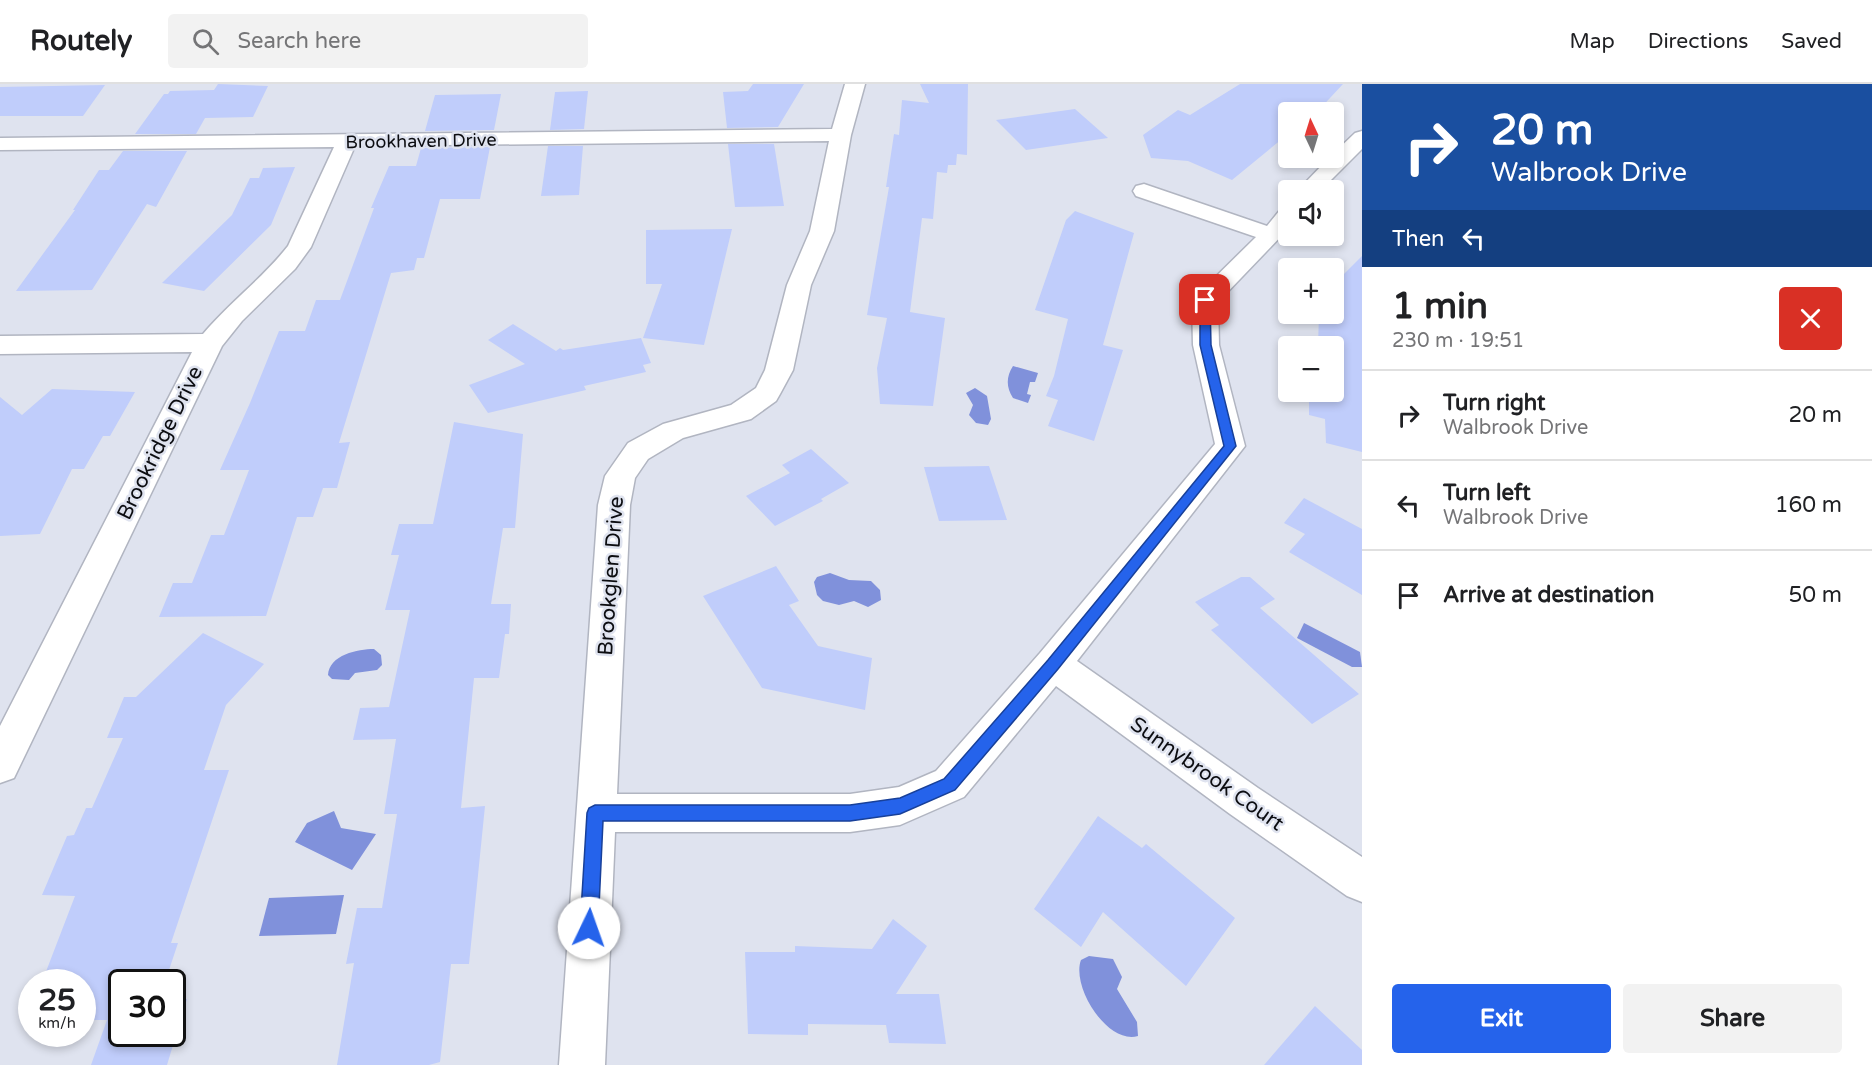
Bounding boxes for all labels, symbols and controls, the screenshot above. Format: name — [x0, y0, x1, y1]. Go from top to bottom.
search box — [168, 14, 588, 68]
text: Routely — [30, 24, 132, 58]
icon: search — [189, 25, 222, 58]
text: Search here — [237, 28, 361, 54]
text: Map — [1569, 29, 1615, 54]
text: Directions — [1648, 29, 1748, 54]
text: Saved — [1781, 29, 1842, 54]
north arrow — [1278, 102, 1344, 168]
map controls — [1278, 102, 1344, 402]
text: 20 m — [1491, 105, 1593, 156]
icon: right — [1392, 108, 1470, 186]
street label: Brookhaven Drive — [345, 129, 497, 153]
text: Walbrook Drive — [1491, 156, 1687, 189]
button: sound — [1278, 180, 1344, 246]
icon: left — [1457, 222, 1490, 255]
text: Then — [1392, 226, 1445, 252]
button: + — [1278, 258, 1344, 324]
pin — [1179, 274, 1230, 325]
icon: arrive — [1188, 283, 1221, 316]
text: 1 min — [1392, 285, 1488, 328]
button: close — [1779, 287, 1842, 350]
text: 230 m · 19:51 — [1392, 329, 1524, 353]
button: − — [1278, 336, 1344, 402]
street label: Brookridge Drive — [112, 362, 208, 524]
text: Turn right — [1443, 390, 1545, 416]
icon: right — [1392, 399, 1425, 432]
text: 20 m — [1788, 402, 1842, 428]
text: Walbrook Drive — [1443, 416, 1588, 440]
text: Turn left — [1443, 480, 1531, 506]
icon: left — [1392, 489, 1425, 522]
text: 160 m — [1775, 492, 1842, 518]
street label: Brookglen Drive — [593, 496, 629, 656]
text: Walbrook Drive — [1443, 506, 1588, 530]
icon: arrive — [1392, 579, 1425, 612]
text: Arrive at destination — [1443, 582, 1654, 608]
text: 50 m — [1788, 582, 1842, 608]
street label: Sunnybrook Court — [1125, 712, 1289, 836]
position arrow — [557, 896, 621, 960]
speed limit sign: 30 — [108, 969, 186, 1047]
text: 25 — [38, 982, 76, 1019]
button: Exit — [1392, 984, 1611, 1053]
button: Share — [1623, 984, 1842, 1053]
text: km/h — [38, 1014, 76, 1032]

